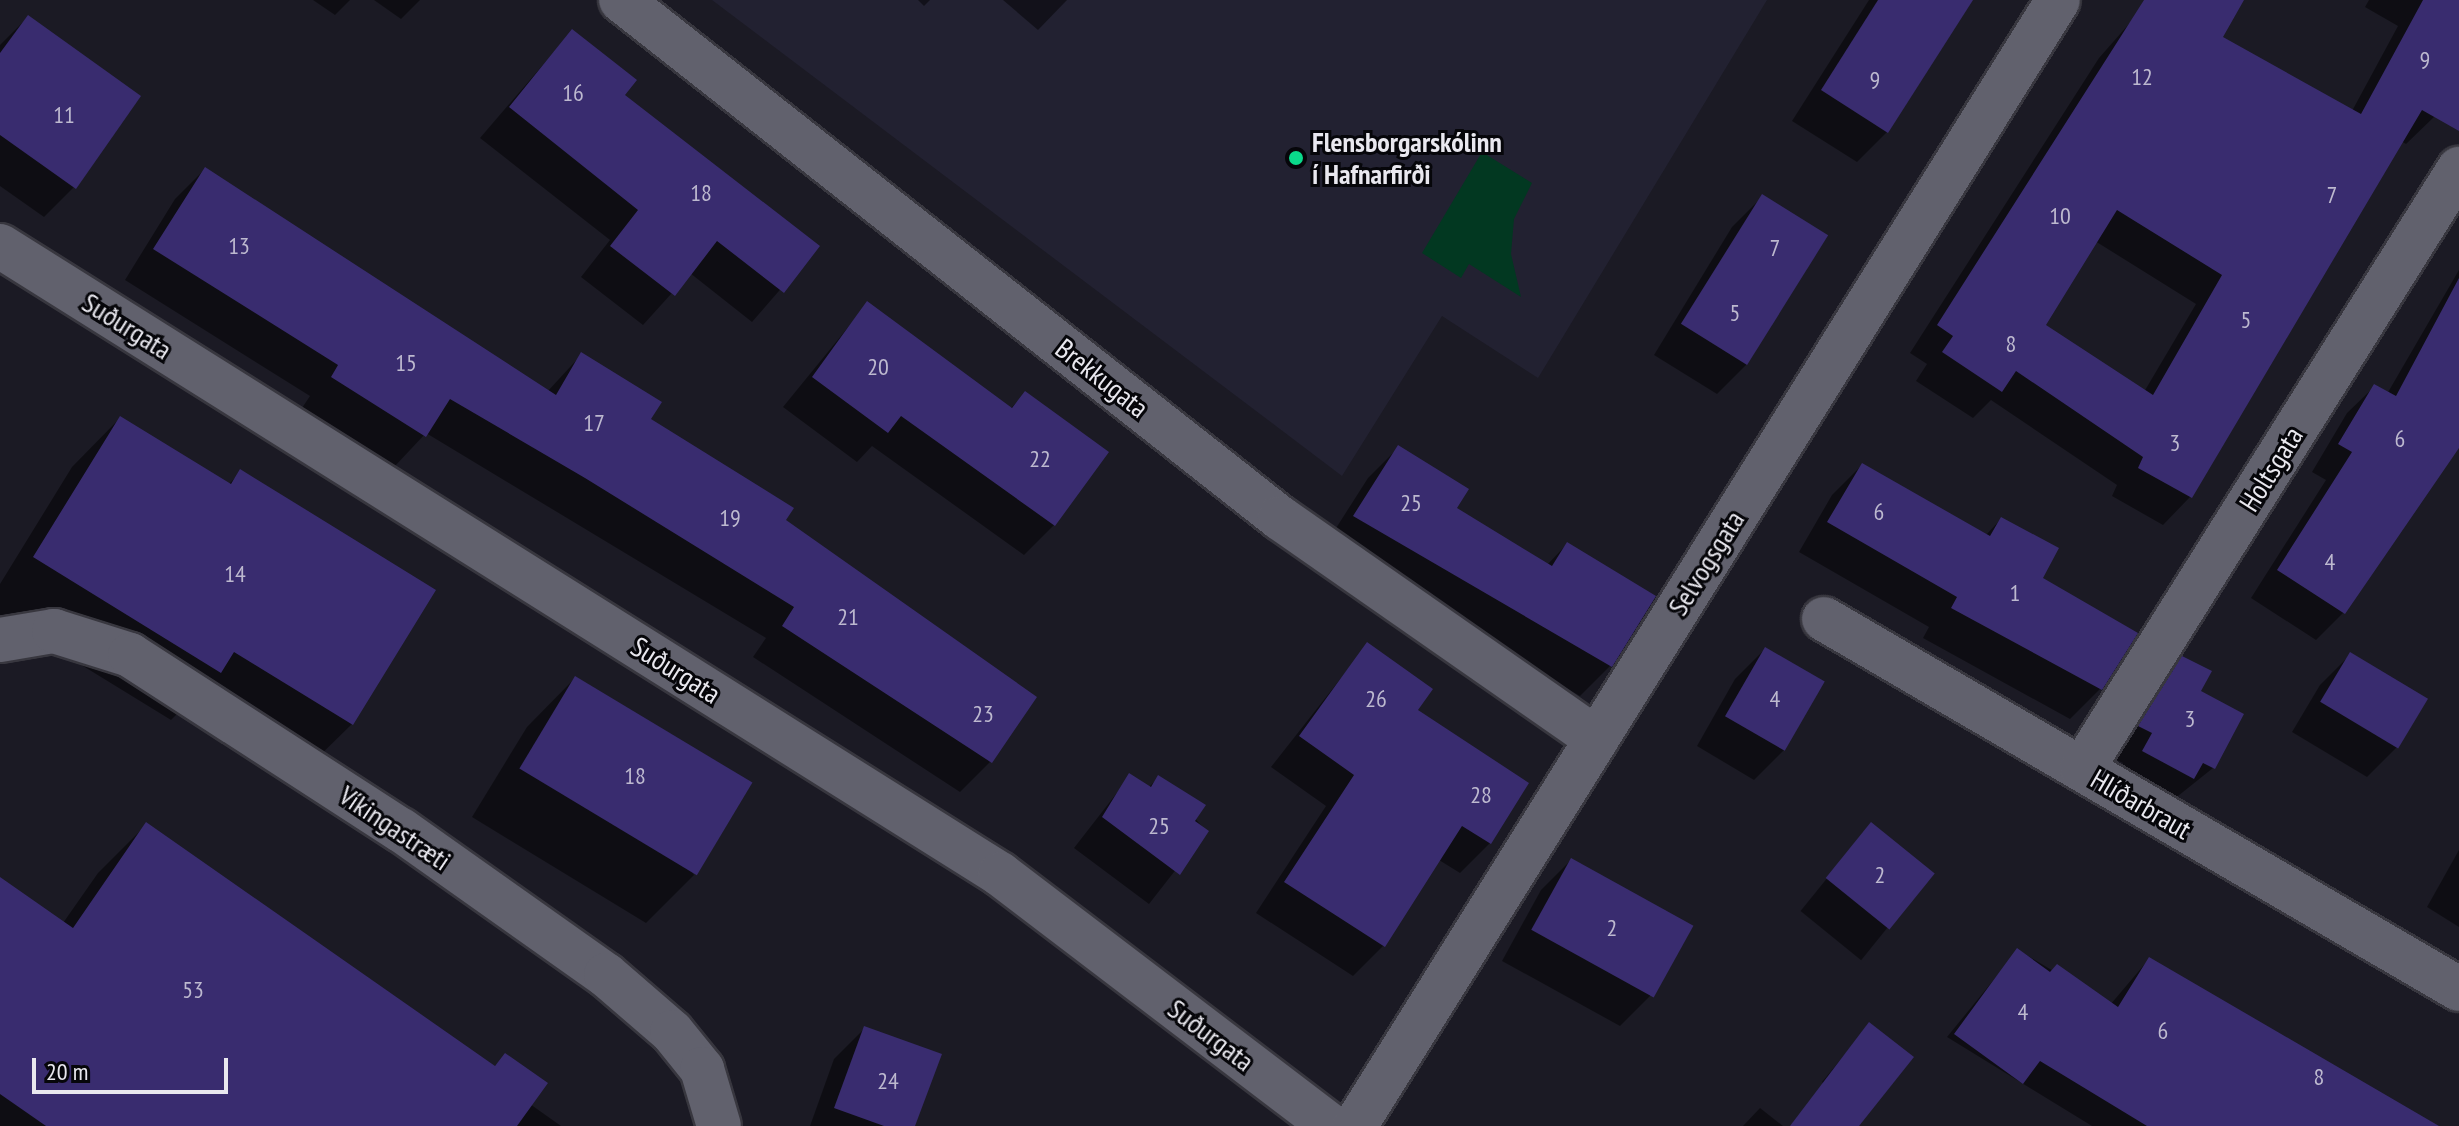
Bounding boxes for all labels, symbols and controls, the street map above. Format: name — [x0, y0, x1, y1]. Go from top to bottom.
house number: 9 — [2420, 46, 2430, 74]
house number: 12 — [2131, 63, 2153, 91]
house number: 9 — [1870, 66, 1880, 94]
house number: 16 — [562, 79, 584, 107]
house number: 11 — [53, 101, 75, 129]
place label: Flensborgarskólinn í Hafnarfirði — [1312, 125, 1502, 191]
marker: Flensborgarskólinn í Hafnarfirði — [1287, 149, 1305, 167]
house number: 18 — [690, 179, 712, 207]
house number: 7 — [2327, 181, 2337, 209]
house number: 10 — [2049, 202, 2071, 230]
house number: 13 — [228, 232, 250, 260]
house number: 7 — [1770, 234, 1780, 262]
street label: Suðurgata — [76, 286, 178, 366]
house number: 5 — [1730, 299, 1740, 327]
house number: 5 — [2241, 306, 2251, 334]
house number: 8 — [2006, 330, 2016, 358]
street label: Brekkugata — [1049, 331, 1155, 425]
house number: 15 — [395, 349, 417, 377]
house number: 20 — [867, 353, 889, 381]
house number: 17 — [583, 409, 605, 437]
street label: Holtsgata — [2232, 421, 2310, 517]
house number: 6 — [2395, 425, 2405, 453]
house number: 3 — [2170, 429, 2180, 457]
house number: 22 — [1029, 445, 1051, 473]
house number: 25 — [1400, 489, 1422, 517]
house number: 6 — [1874, 498, 1884, 526]
house number: 19 — [719, 504, 741, 532]
street label: Selvogsgata — [1661, 505, 1751, 621]
house number: 4 — [2325, 548, 2335, 576]
house number: 14 — [224, 560, 246, 588]
house number: 1 — [2010, 579, 2020, 607]
house number: 21 — [837, 603, 859, 631]
street label: Suðurgata — [625, 630, 727, 710]
house number: 26 — [1365, 685, 1387, 713]
house number: 4 — [1770, 685, 1780, 713]
house number: 23 — [972, 700, 994, 728]
house number: 3 — [2185, 705, 2195, 733]
house number: 18 — [624, 762, 646, 790]
street label: Hlíðarbraut — [2085, 762, 2197, 846]
street label: Víkingastræti — [333, 779, 457, 877]
house number: 28 — [1470, 781, 1492, 809]
house number: 25 — [1148, 812, 1170, 840]
house number: 2 — [1875, 861, 1885, 889]
house number: 2 — [1607, 914, 1617, 942]
house number: 53 — [182, 976, 204, 1004]
street label: Suðurgata — [1161, 992, 1261, 1078]
house number: 4 — [2018, 998, 2028, 1026]
house number: 6 — [2158, 1017, 2168, 1045]
scale bar — [36, 1042, 232, 1092]
text: 20 m — [46, 1056, 88, 1087]
house number: 8 — [2314, 1063, 2324, 1091]
house number: 24 — [877, 1067, 899, 1095]

